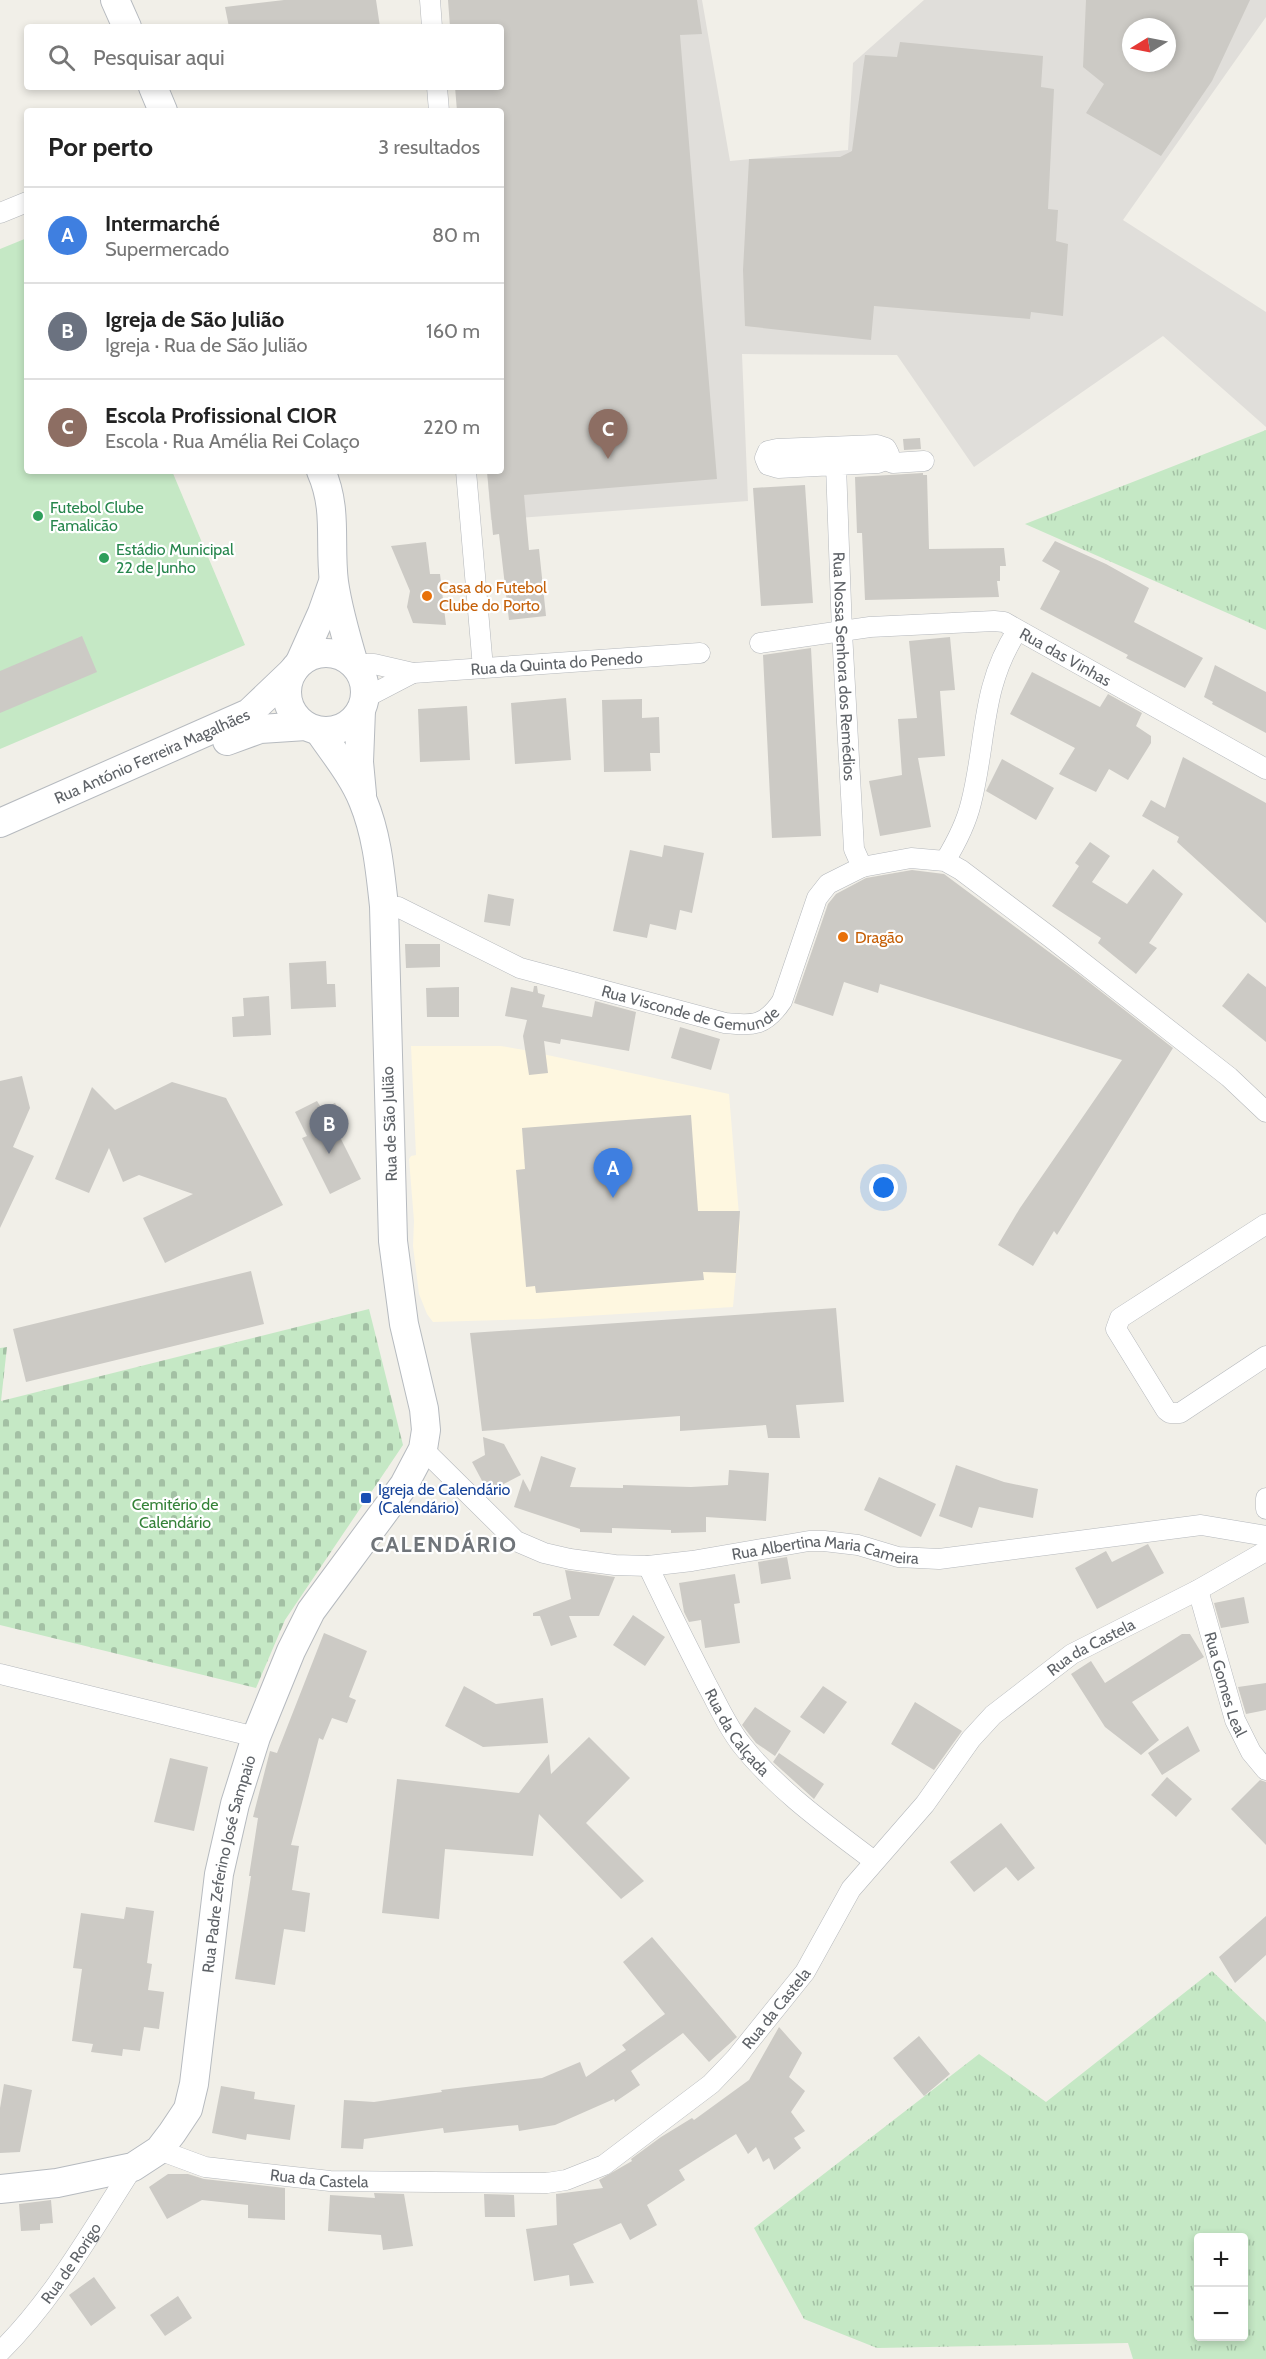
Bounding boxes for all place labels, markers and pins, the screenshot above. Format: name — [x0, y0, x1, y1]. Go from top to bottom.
pin: C — [588, 410, 628, 459]
place label: Futebol Clube Famalicão — [50, 498, 144, 535]
marker: Futebol Clube Famalicão — [31, 509, 45, 523]
place label: Estádio Municipal 22 de Junho — [116, 540, 234, 577]
marker: Estádio Municipal 22 de Junho — [97, 551, 111, 565]
place label: Casa do Futebol Clube do Porto — [439, 578, 547, 615]
marker: Casa do Futebol Clube do Porto — [420, 589, 434, 603]
place label: Dragão — [855, 928, 904, 947]
marker: Dragão — [836, 930, 850, 944]
pin: B — [310, 1104, 348, 1154]
pin: A — [594, 1148, 632, 1198]
place label: Igreja de Calendário (Calendário) — [378, 1480, 511, 1517]
marker: Igreja de Calendário (Calendário) — [359, 1491, 373, 1505]

